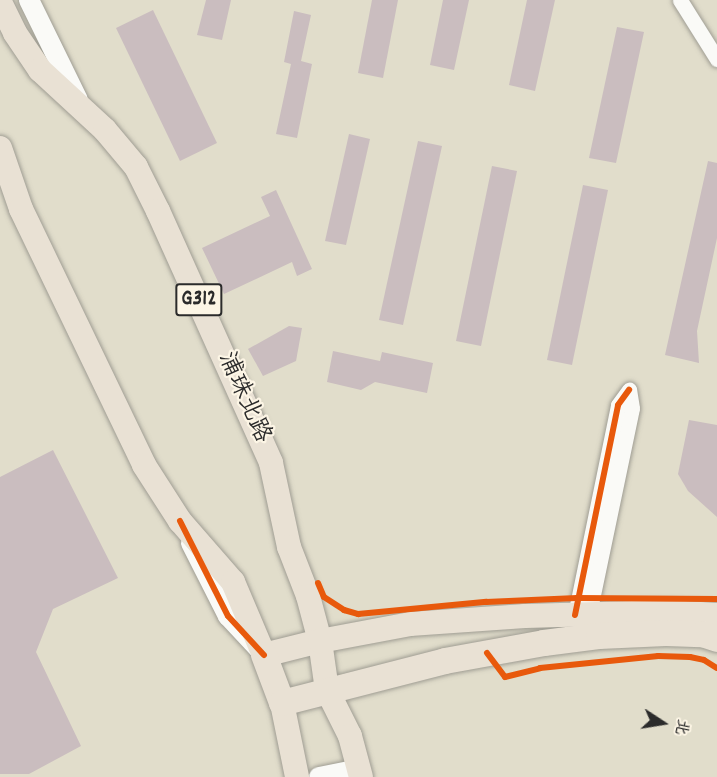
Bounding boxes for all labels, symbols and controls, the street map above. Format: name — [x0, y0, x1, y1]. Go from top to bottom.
road number: G312 — [175, 281, 223, 319]
street label: 浦珠北路 — [210, 348, 276, 448]
north arrow — [633, 693, 693, 753]
text: 北 — [668, 717, 694, 737]

